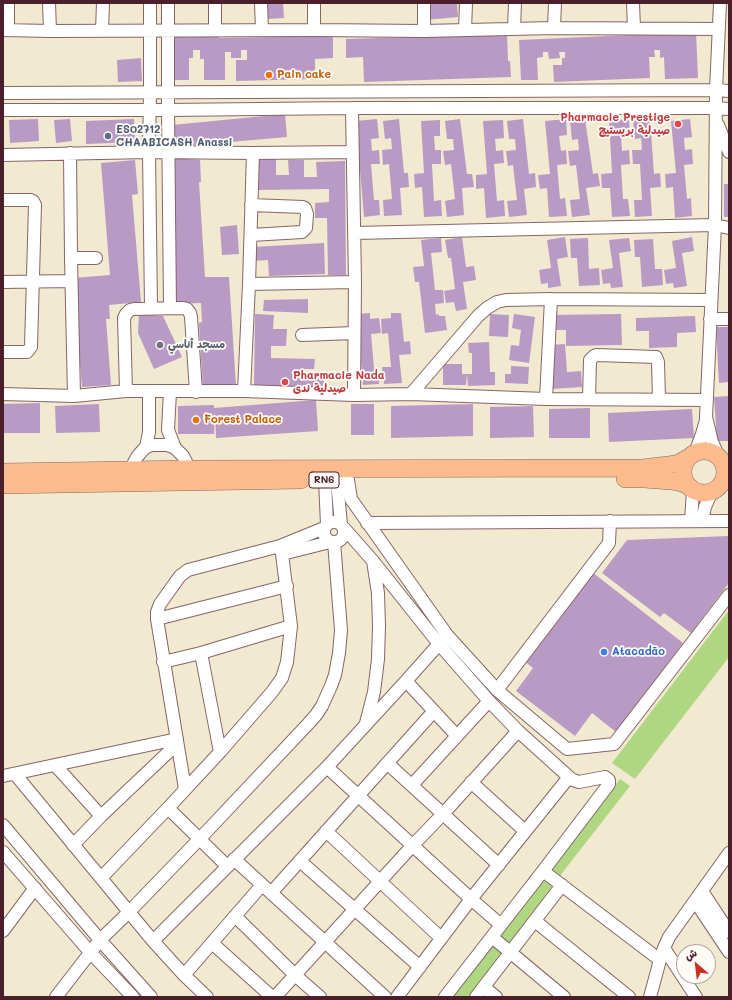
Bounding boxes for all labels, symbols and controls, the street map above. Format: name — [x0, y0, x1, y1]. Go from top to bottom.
place label: Pain cake — [277, 68, 331, 82]
marker: Pain cake — [264, 70, 274, 80]
place label: Pharmacie Prestige صيدلية بريستيج — [560, 111, 670, 137]
marker: Pharmacie Prestige صيدلية بريستيج — [673, 119, 683, 129]
place label: ES02712 CHAABICASH Anassi — [116, 123, 232, 149]
marker: ES02712 CHAABICASH Anassi — [103, 131, 113, 141]
place label: مسجد أناسي — [168, 338, 225, 352]
marker: مسجد أناسي — [155, 340, 165, 350]
place label: Pharmacie Nada صيدلية ندى — [293, 369, 385, 395]
marker: Pharmacie Nada صيدلية ندى — [280, 377, 290, 387]
place label: Forest Palace — [204, 413, 282, 427]
marker: Forest Palace — [191, 415, 201, 425]
road number: RN6 — [309, 472, 339, 488]
place label: Atacadão — [612, 645, 665, 659]
marker: Atacadão — [599, 647, 609, 657]
north arrow — [676, 944, 716, 984]
text: ش — [682, 944, 699, 963]

